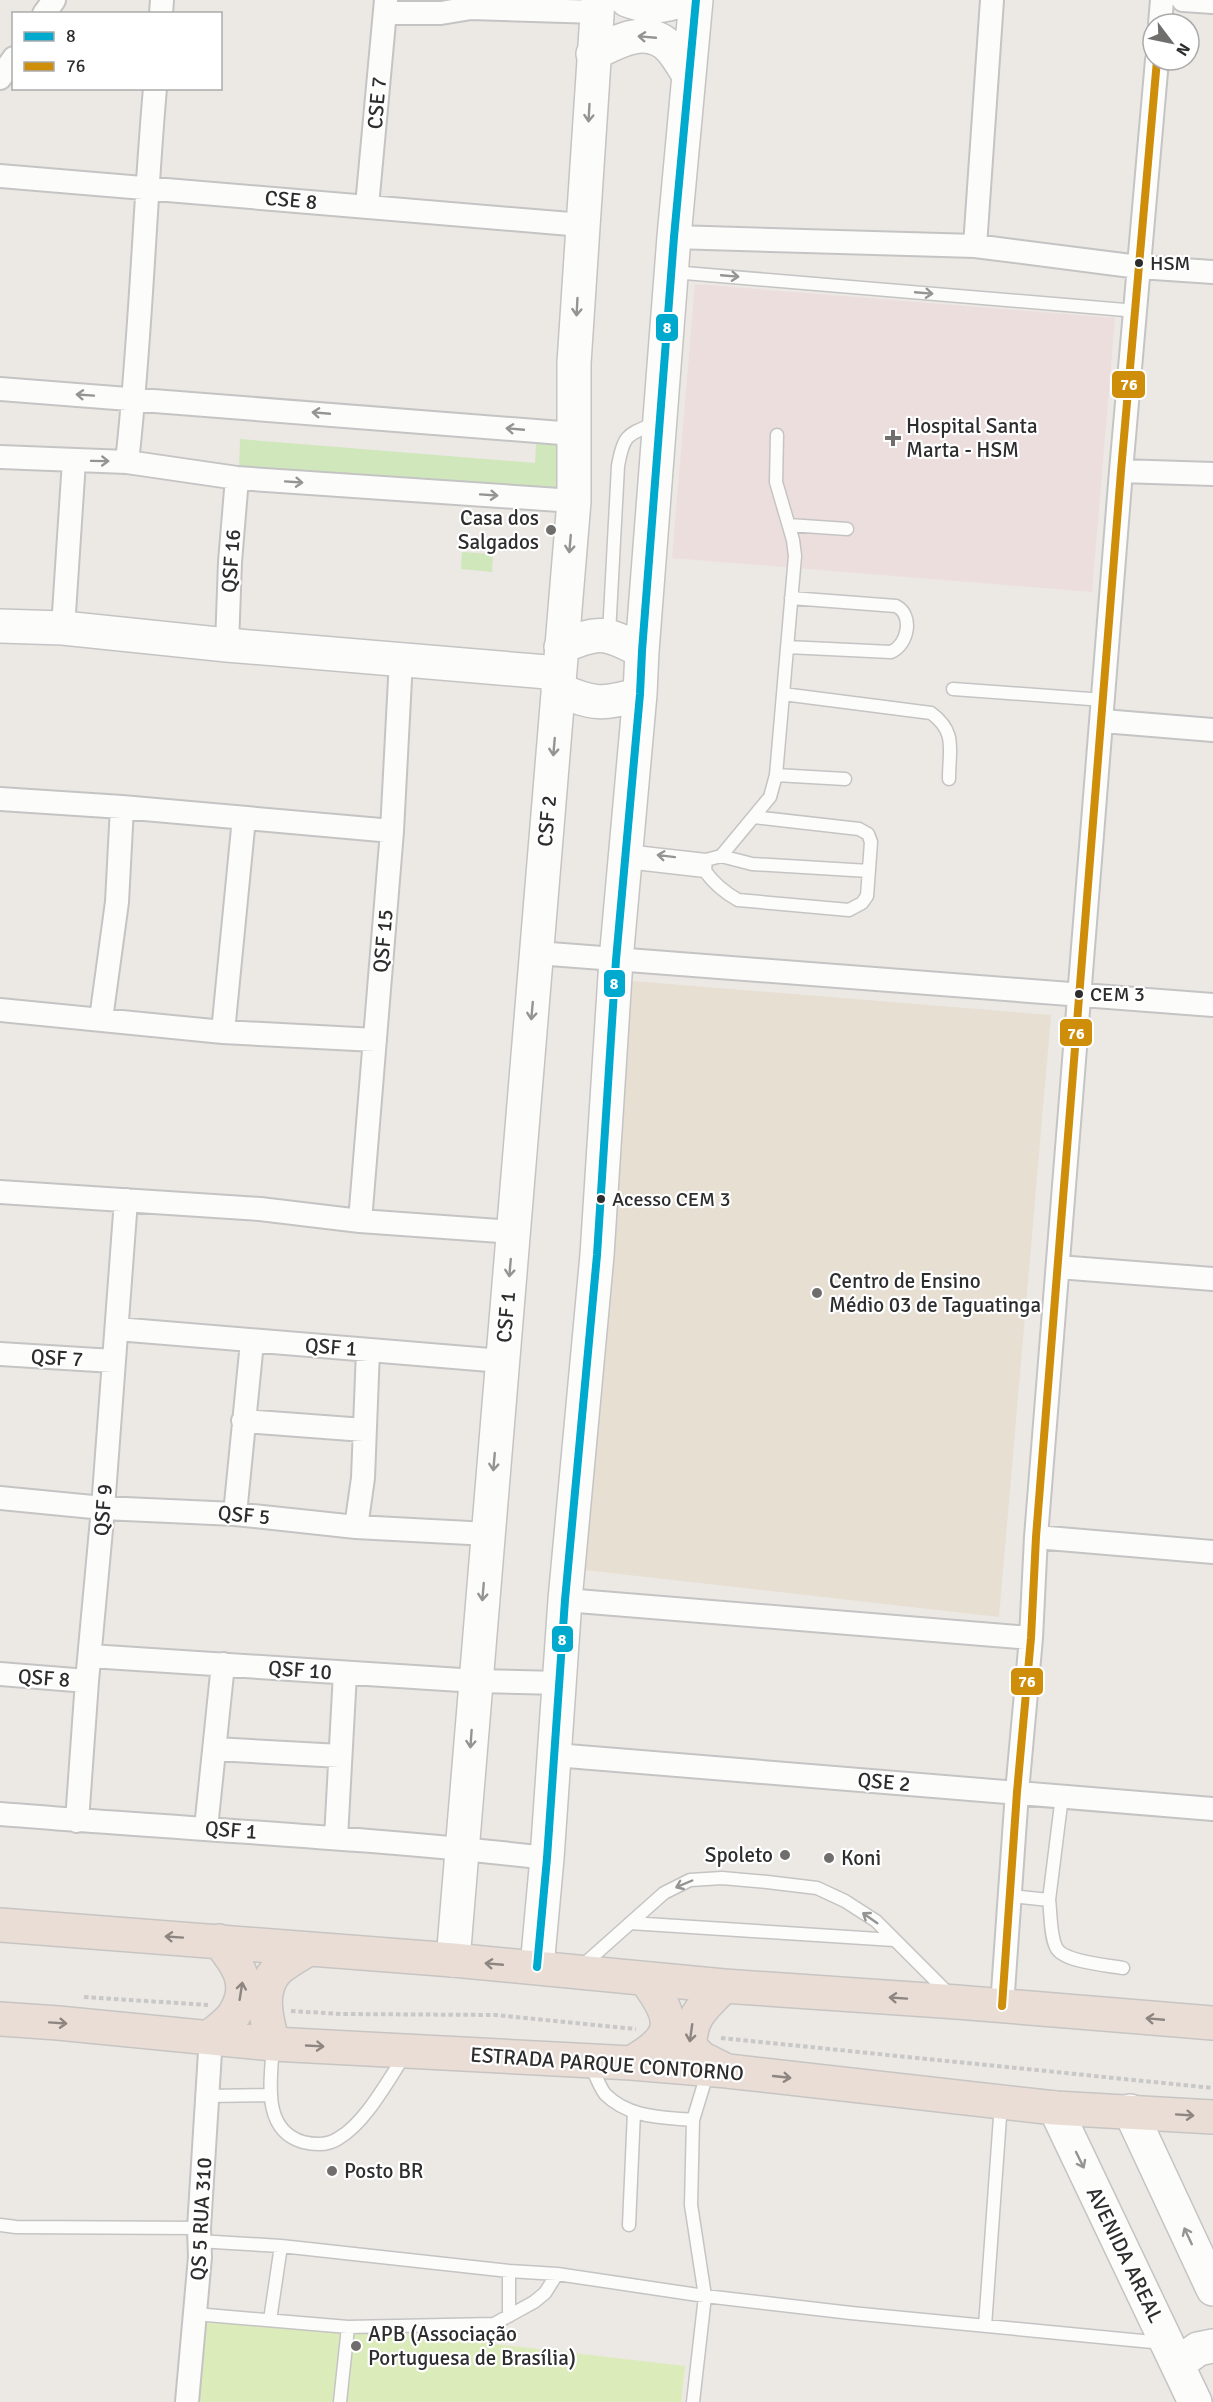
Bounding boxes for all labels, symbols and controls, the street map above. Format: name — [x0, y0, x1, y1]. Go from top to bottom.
legend — [12, 12, 222, 90]
north arrow — [1141, 12, 1201, 72]
text: 8 — [66, 25, 76, 47]
one-way arrow — [638, 32, 657, 43]
text: N — [1171, 39, 1194, 59]
text: 76 — [66, 55, 85, 77]
street label: CSE 7 — [362, 76, 392, 130]
one-way arrow — [584, 102, 595, 122]
street label: CSE 8 — [264, 185, 318, 215]
place label: HSM — [1150, 251, 1191, 276]
marker: HSM — [1133, 257, 1145, 269]
one-way arrow — [719, 271, 739, 282]
one-way arrow — [914, 288, 933, 299]
one-way arrow — [571, 297, 582, 317]
line badge: 8 — [655, 313, 679, 342]
text: 8 — [663, 318, 672, 338]
line badge: 76 — [1111, 370, 1146, 399]
text: 76 — [1120, 375, 1138, 395]
one-way arrow — [75, 389, 95, 400]
one-way arrow — [311, 408, 331, 419]
place label: Hospital Santa Marta - HSM — [906, 413, 1038, 463]
one-way arrow — [506, 423, 526, 434]
marker: Hospital Santa Marta - HSM — [884, 429, 902, 447]
one-way arrow — [90, 455, 110, 467]
one-way arrow — [284, 476, 304, 487]
one-way arrow — [478, 490, 498, 501]
place label: Casa dos Salgados — [458, 505, 539, 555]
marker: Casa dos Salgados — [544, 523, 558, 537]
street label: QSF 16 — [216, 528, 246, 594]
one-way arrow — [564, 533, 575, 553]
one-way arrow — [548, 737, 559, 757]
street label: CSF 2 — [532, 794, 562, 848]
one-way arrow — [657, 850, 676, 861]
street label: QSF 15 — [367, 908, 399, 974]
line badge: 8 — [603, 969, 626, 998]
text: 8 — [610, 974, 619, 994]
place label: CEM 3 — [1090, 982, 1145, 1007]
marker: CEM 3 — [1073, 988, 1085, 1000]
one-way arrow — [526, 1000, 537, 1020]
line badge: 76 — [1059, 1018, 1093, 1047]
text: 76 — [1067, 1024, 1085, 1044]
place label: Acesso CEM 3 — [612, 1187, 730, 1212]
marker: Acesso CEM 3 — [595, 1193, 607, 1205]
one-way arrow — [504, 1258, 515, 1277]
place label: Centro de Ensino Médio 03 de Taguatinga — [829, 1268, 1041, 1318]
marker: Centro de Ensino Médio 03 de Taguatinga — [810, 1286, 824, 1300]
street label: CSF 1 — [491, 1290, 521, 1344]
street label: QSF 1 — [304, 1332, 358, 1362]
street label: QSF 7 — [30, 1344, 84, 1372]
one-way arrow — [488, 1452, 499, 1472]
street label: QSF 9 — [88, 1483, 118, 1537]
street label: QSF 5 — [217, 1500, 271, 1530]
one-way arrow — [477, 1582, 488, 1601]
line badge: 8 — [551, 1625, 574, 1653]
text: 8 — [558, 1630, 567, 1650]
street label: QSF 10 — [267, 1655, 333, 1685]
street label: QSF 8 — [17, 1663, 71, 1693]
line badge: 76 — [1010, 1667, 1044, 1696]
text: 76 — [1018, 1672, 1036, 1692]
one-way arrow — [465, 1729, 476, 1748]
street label: QSE 2 — [856, 1767, 912, 1797]
street label: QSF 1 — [204, 1815, 258, 1845]
place label: Spoleto — [705, 1842, 773, 1868]
place label: Koni — [841, 1845, 881, 1871]
marker: Spoleto — [778, 1848, 792, 1862]
marker: Koni — [822, 1851, 836, 1865]
one-way arrow — [676, 1879, 694, 1890]
one-way arrow — [862, 1912, 878, 1924]
one-way arrow — [165, 1932, 185, 1943]
one-way arrow — [485, 1958, 505, 1969]
one-way arrow — [236, 1981, 247, 2001]
one-way arrow — [888, 1993, 908, 2004]
one-way arrow — [1145, 2013, 1165, 2024]
one-way arrow — [48, 2018, 68, 2029]
one-way arrow — [686, 2022, 697, 2042]
one-way arrow — [305, 2041, 325, 2052]
street label: ESTRADA PARQUE CONTORNO — [469, 2041, 745, 2087]
one-way arrow — [772, 2072, 792, 2083]
one-way arrow — [1175, 2109, 1195, 2120]
one-way arrow — [1074, 2151, 1086, 2169]
street label: QS 5 RUA 310 — [185, 2157, 217, 2281]
place label: Posto BR — [344, 2158, 423, 2184]
marker: Posto BR — [325, 2164, 339, 2178]
street label: AVENIDA AREAL — [1081, 2183, 1169, 2327]
one-way arrow — [1182, 2227, 1194, 2245]
place label: APB (Associação Portuguesa de Brasília) — [368, 2321, 576, 2371]
marker: APB (Associação Portuguesa de Brasília) — [349, 2339, 363, 2353]

